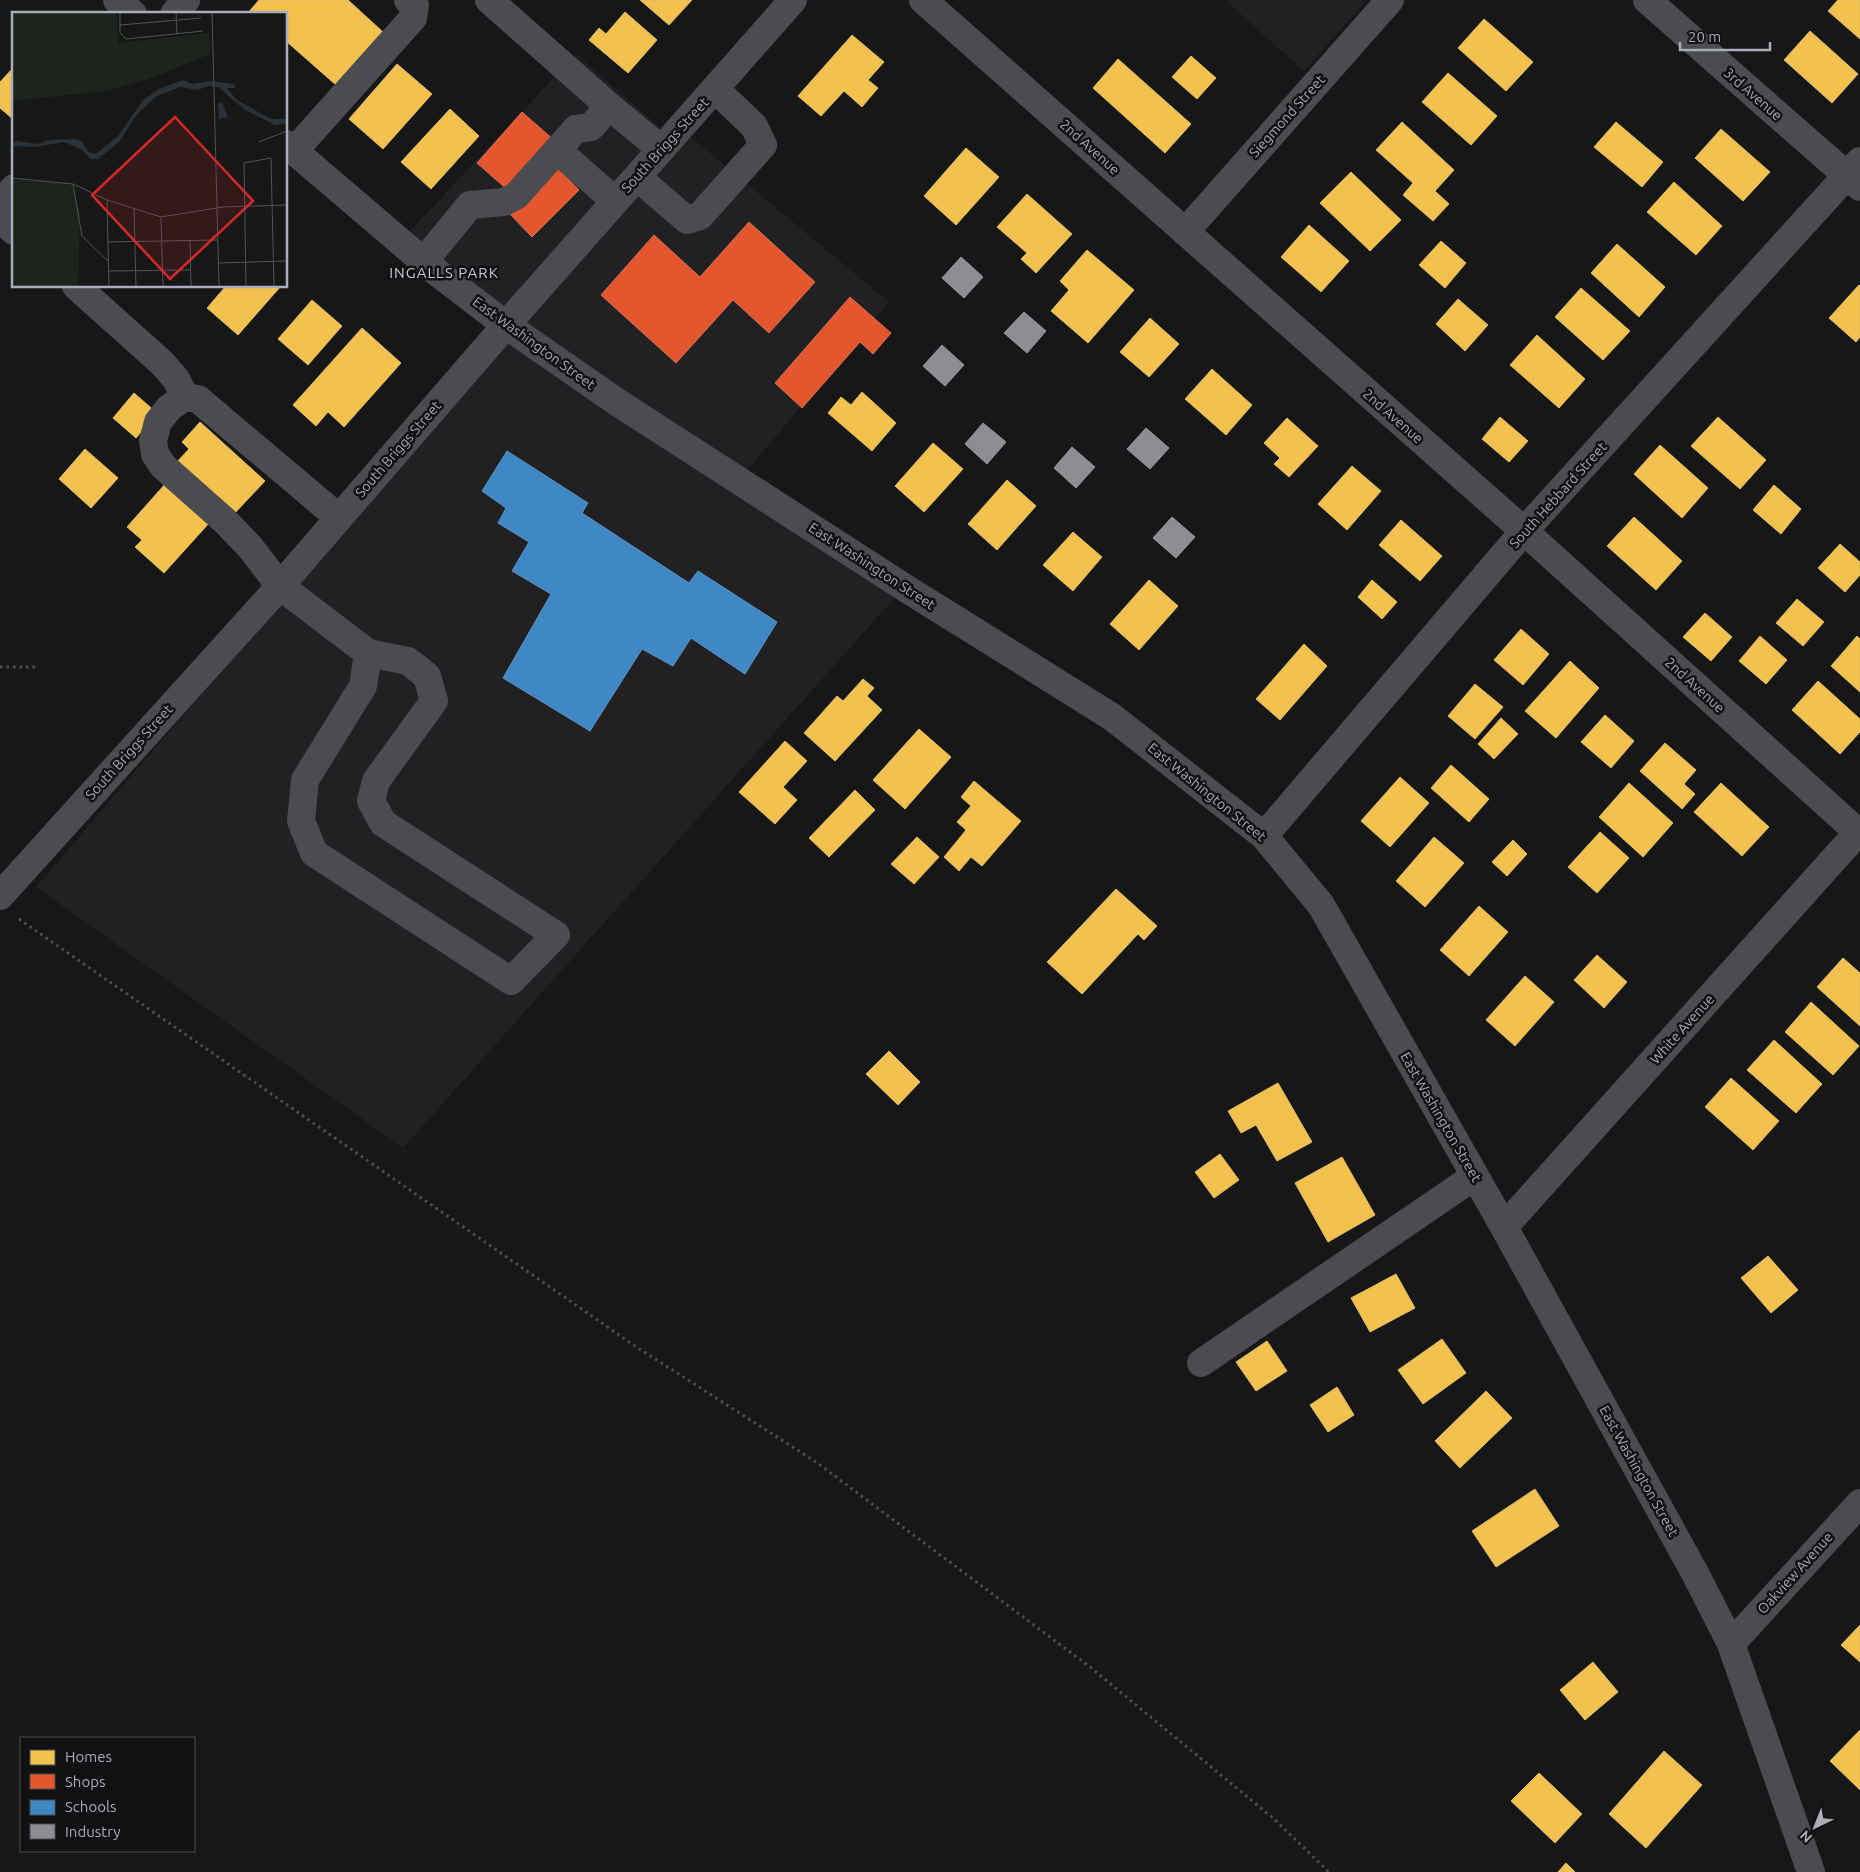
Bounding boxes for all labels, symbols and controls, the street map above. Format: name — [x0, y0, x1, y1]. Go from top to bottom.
inset map — [12, 12, 288, 288]
scale bar — [1680, 20, 1770, 52]
text: 20 m — [1688, 28, 1721, 45]
street label: 3rd Avenue — [1721, 64, 1785, 124]
street label: Siegmond Street — [1246, 71, 1328, 160]
street label: South Briggs Street — [618, 94, 712, 196]
street label: 2nd Avenue — [1057, 116, 1123, 178]
district label: INGALLS PARK — [389, 264, 499, 281]
street label: East Washington Street — [470, 293, 599, 393]
street label: 2nd Avenue — [1360, 386, 1426, 446]
street label: South Briggs Street — [352, 397, 444, 500]
street label: South Hebbard Street — [1506, 438, 1610, 551]
street label: East Washington Street — [806, 519, 938, 613]
street label: 2nd Avenue — [1662, 654, 1728, 716]
street label: South Briggs Street — [82, 701, 176, 803]
street label: East Washington Street — [1145, 739, 1270, 845]
street label: White Avenue — [1647, 991, 1717, 1067]
street label: East Washington Street — [1397, 1049, 1485, 1185]
street label: East Washington Street — [1596, 1403, 1682, 1540]
street label: Oakview Avenue — [1754, 1529, 1836, 1617]
legend — [20, 1737, 195, 1852]
text: Homes — [65, 1748, 112, 1765]
text: Shops — [65, 1773, 106, 1790]
text: Schools — [65, 1798, 116, 1815]
north arrow — [1790, 1802, 1840, 1852]
text: Industry — [65, 1823, 120, 1840]
text: N — [1797, 1827, 1815, 1846]

